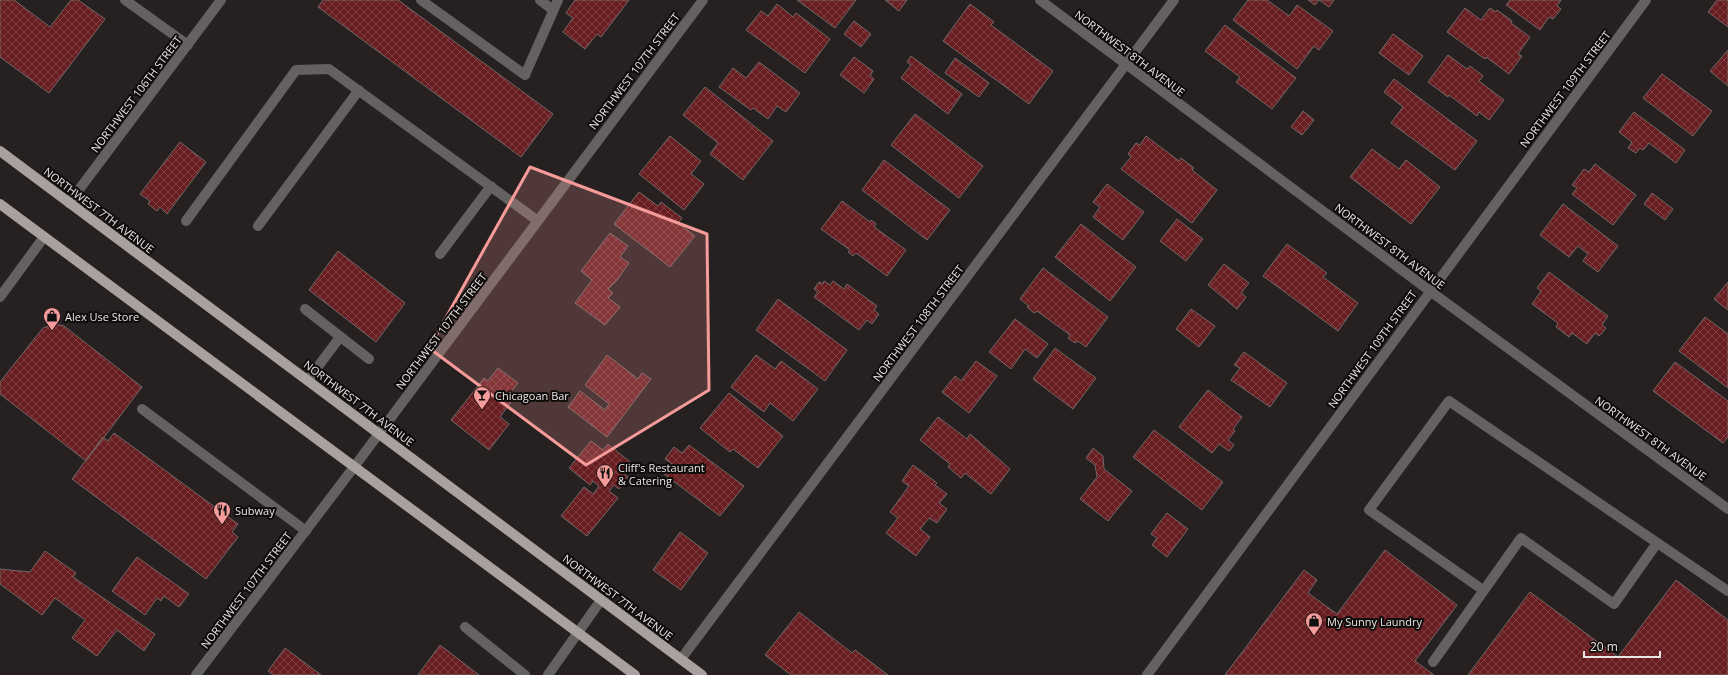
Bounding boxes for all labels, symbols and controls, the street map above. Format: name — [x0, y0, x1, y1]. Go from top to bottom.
street label: NORTHWEST 8TH AVENUE — [1072, 7, 1188, 99]
street label: NORTHWEST 107TH STREET — [585, 10, 683, 132]
street label: NORTHWEST 109TH STREET — [1516, 28, 1614, 150]
street label: NORTHWEST 106TH STREET — [87, 33, 185, 155]
street label: NORTHWEST 7TH AVENUE — [41, 164, 157, 256]
street label: NORTHWEST 8TH AVENUE — [1332, 200, 1448, 292]
street label: NORTHWEST 108TH STREET — [869, 262, 967, 384]
street label: NORTHWEST 107TH STREET — [392, 270, 490, 392]
street label: NORTHWEST 109TH STREET — [1324, 287, 1420, 411]
shop icon: Alex Use Store — [42, 306, 62, 331]
place label: Alex Use Store — [65, 309, 139, 324]
street label: NORTHWEST 7TH AVENUE — [301, 357, 417, 449]
bar icon: Chicagoan Bar — [472, 385, 492, 410]
place label: Chicagoan Bar — [495, 388, 569, 403]
street label: NORTHWEST 8TH AVENUE — [1592, 392, 1710, 484]
place label: Cliff's Restaurant & Catering — [618, 460, 705, 488]
restaurant icon: Cliff's Restaurant & Catering — [595, 463, 615, 488]
restaurant icon: Subway — [212, 500, 232, 525]
place label: Subway — [235, 503, 275, 518]
street label: NORTHWEST 107TH STREET — [197, 529, 295, 651]
street label: NORTHWEST 7TH AVENUE — [560, 551, 676, 643]
shop icon: My Sunny Laundry — [1304, 611, 1324, 636]
place label: My Sunny Laundry — [1327, 614, 1422, 629]
scale bar — [1584, 633, 1660, 659]
text: 20 m — [1590, 638, 1618, 655]

